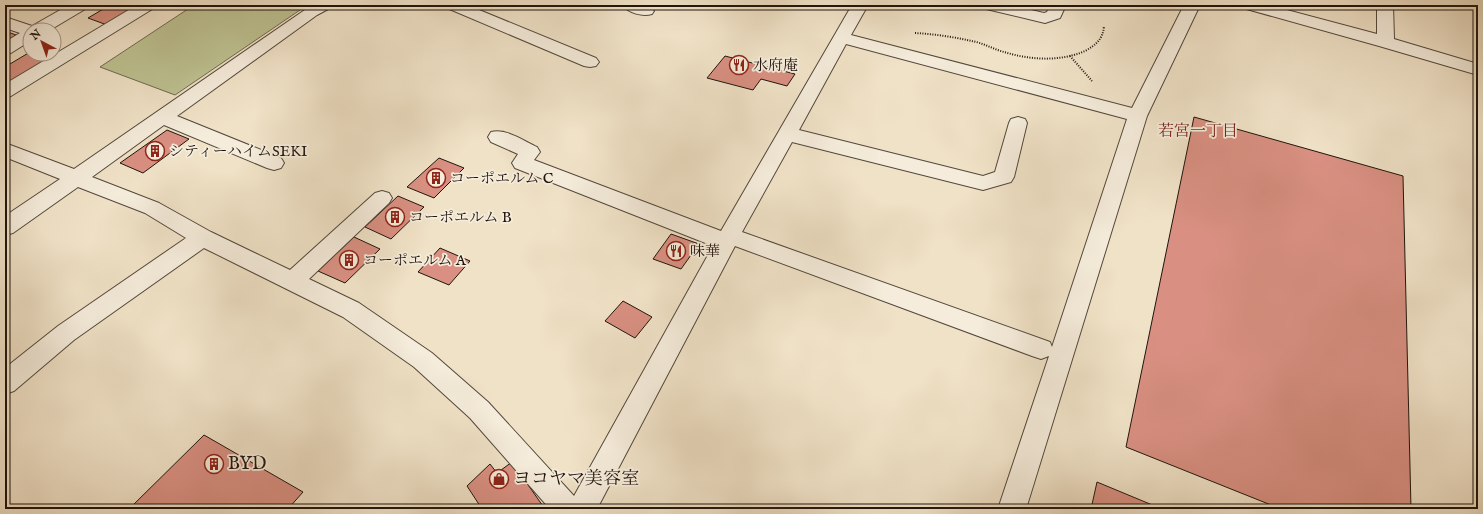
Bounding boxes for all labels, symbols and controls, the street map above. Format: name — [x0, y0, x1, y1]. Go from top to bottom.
north arrow — [22, 22, 62, 62]
text: N — [27, 26, 45, 44]
restaurant icon: 水府庵 — [728, 54, 750, 76]
place label: 水府庵 — [753, 56, 798, 75]
district label: 若宮一丁目 — [1158, 122, 1238, 142]
building icon: シティーハイムSEKI — [144, 140, 166, 162]
place label: シティーハイムSEKI — [169, 142, 308, 161]
building icon: コーポエルム C — [425, 167, 447, 189]
place label: コーポエルム C — [450, 169, 554, 188]
building icon: コーポエルム B — [384, 206, 406, 228]
place label: コーポエルム B — [409, 208, 512, 227]
restaurant icon: 味華 — [665, 240, 687, 262]
place label: 味華 — [690, 242, 720, 261]
building icon: コーポエルム A — [338, 249, 360, 271]
place label: コーポエルム A — [363, 251, 467, 270]
building icon: BYD — [203, 453, 225, 475]
place label: BYD — [228, 453, 266, 476]
shop icon: ヨコヤマ美容室 — [488, 468, 510, 490]
place label: ヨコヤマ美容室 — [513, 468, 639, 491]

